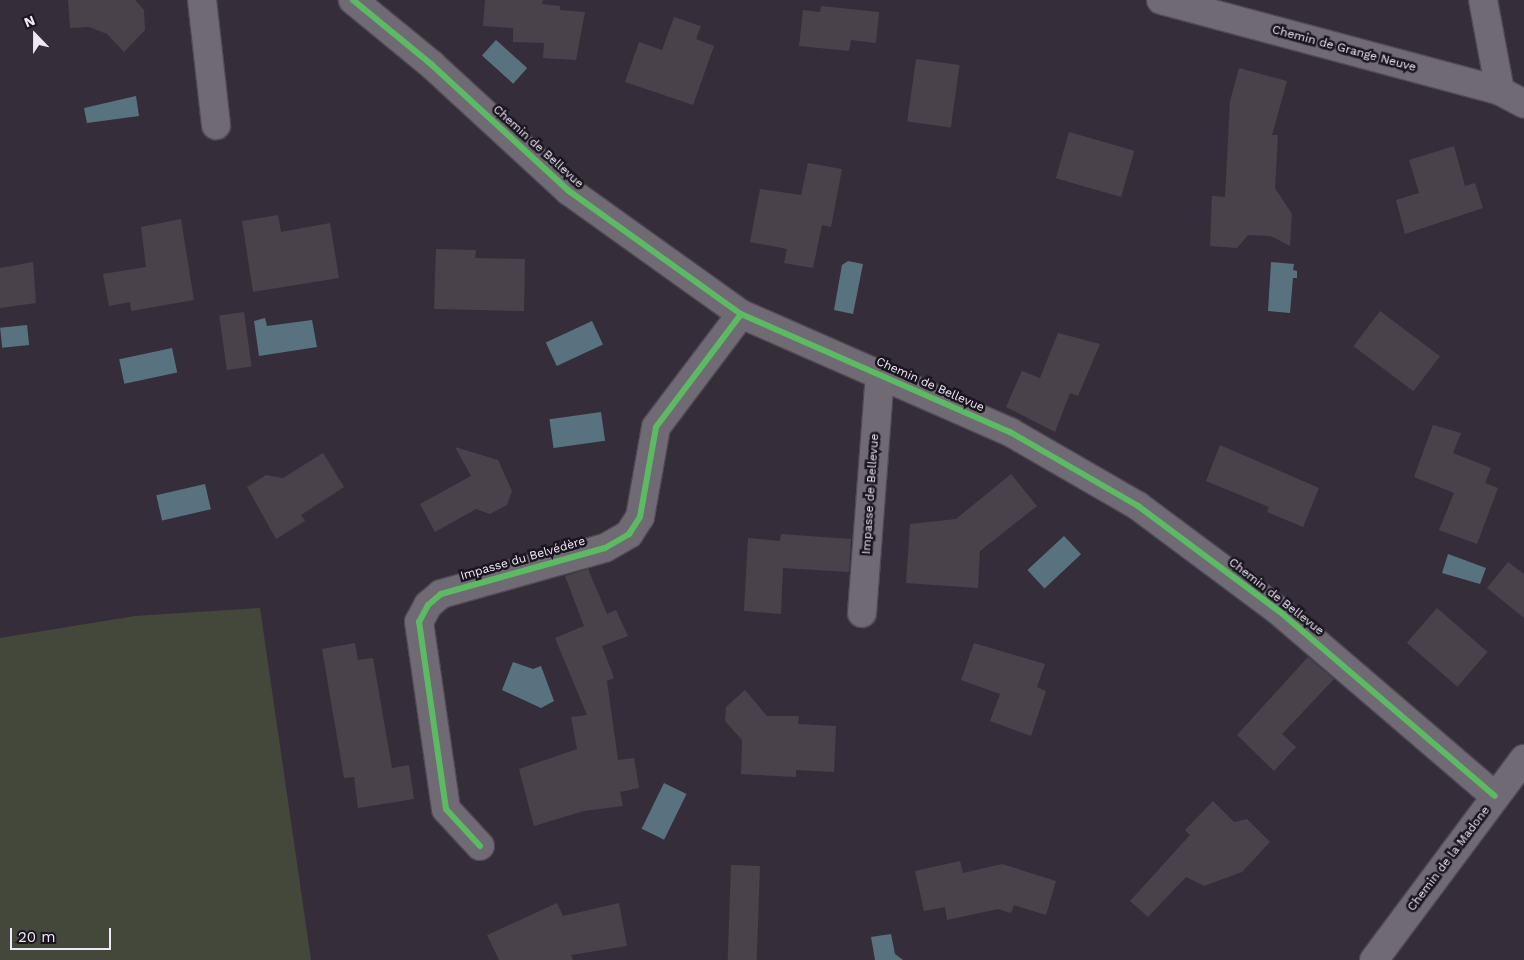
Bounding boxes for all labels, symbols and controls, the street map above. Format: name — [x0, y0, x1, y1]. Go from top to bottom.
north arrow — [10, 10, 60, 60]
text: N — [22, 12, 37, 30]
street label: Chemin de Grange Neuve — [1270, 23, 1418, 75]
street label: Chemin de Bellevue — [490, 103, 586, 191]
street label: Chemin de Bellevue — [874, 355, 986, 415]
street label: Impasse de Bellevue — [860, 433, 882, 555]
street label: Impasse du Belvédère — [459, 534, 587, 584]
street label: Chemin de Bellevue — [1226, 555, 1326, 639]
street label: Chemin de la Madone — [1405, 804, 1493, 914]
scale bar — [12, 918, 114, 950]
text: 20 m — [18, 928, 56, 946]

